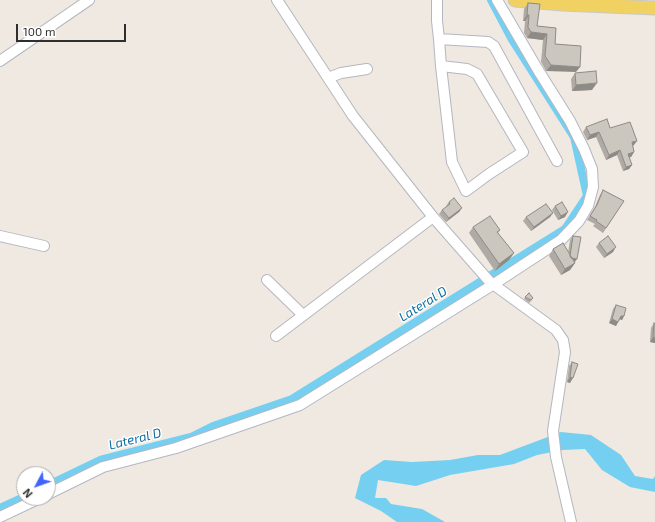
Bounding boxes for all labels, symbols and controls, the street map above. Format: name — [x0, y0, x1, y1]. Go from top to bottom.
scale bar — [18, 16, 128, 42]
text: 100 m — [23, 24, 55, 38]
water label: Lateral D — [396, 283, 450, 325]
water label: Lateral D — [107, 425, 163, 453]
north arrow — [16, 466, 56, 506]
text: N — [20, 486, 35, 501]

